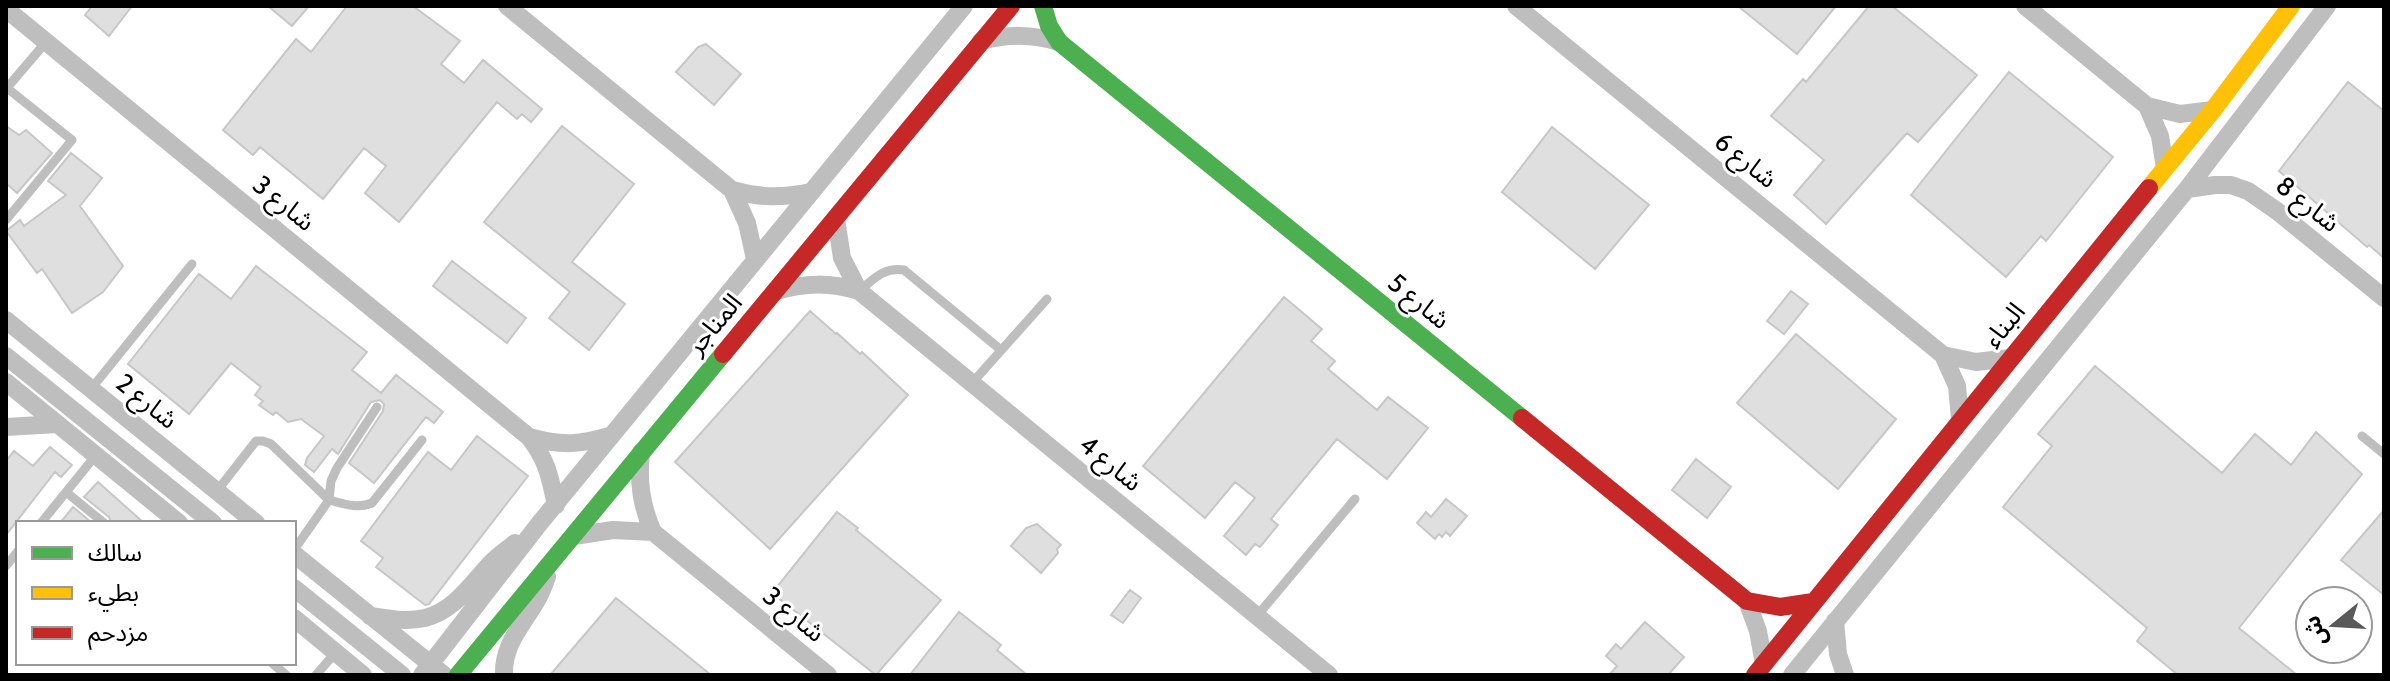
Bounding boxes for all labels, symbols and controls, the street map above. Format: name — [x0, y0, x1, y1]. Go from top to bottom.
street label: شارع 6 — [1706, 125, 1784, 197]
street label: شارع 3 — [245, 168, 322, 240]
street label: شارع 8 — [2268, 169, 2346, 241]
street label: شارع 5 — [1380, 266, 1457, 338]
street label: المناجر — [679, 287, 749, 362]
street label: البناء — [1976, 296, 2032, 354]
street label: شارع 2 — [108, 366, 184, 438]
street label: شارع 4 — [1071, 428, 1149, 500]
legend — [16, 521, 296, 665]
text: سالك — [88, 538, 142, 567]
text: بطيء — [88, 578, 139, 612]
street label: شارع 3 — [755, 579, 832, 651]
north arrow — [2294, 585, 2374, 665]
text: ش — [2298, 613, 2333, 650]
text: مزدحم — [88, 618, 148, 650]

